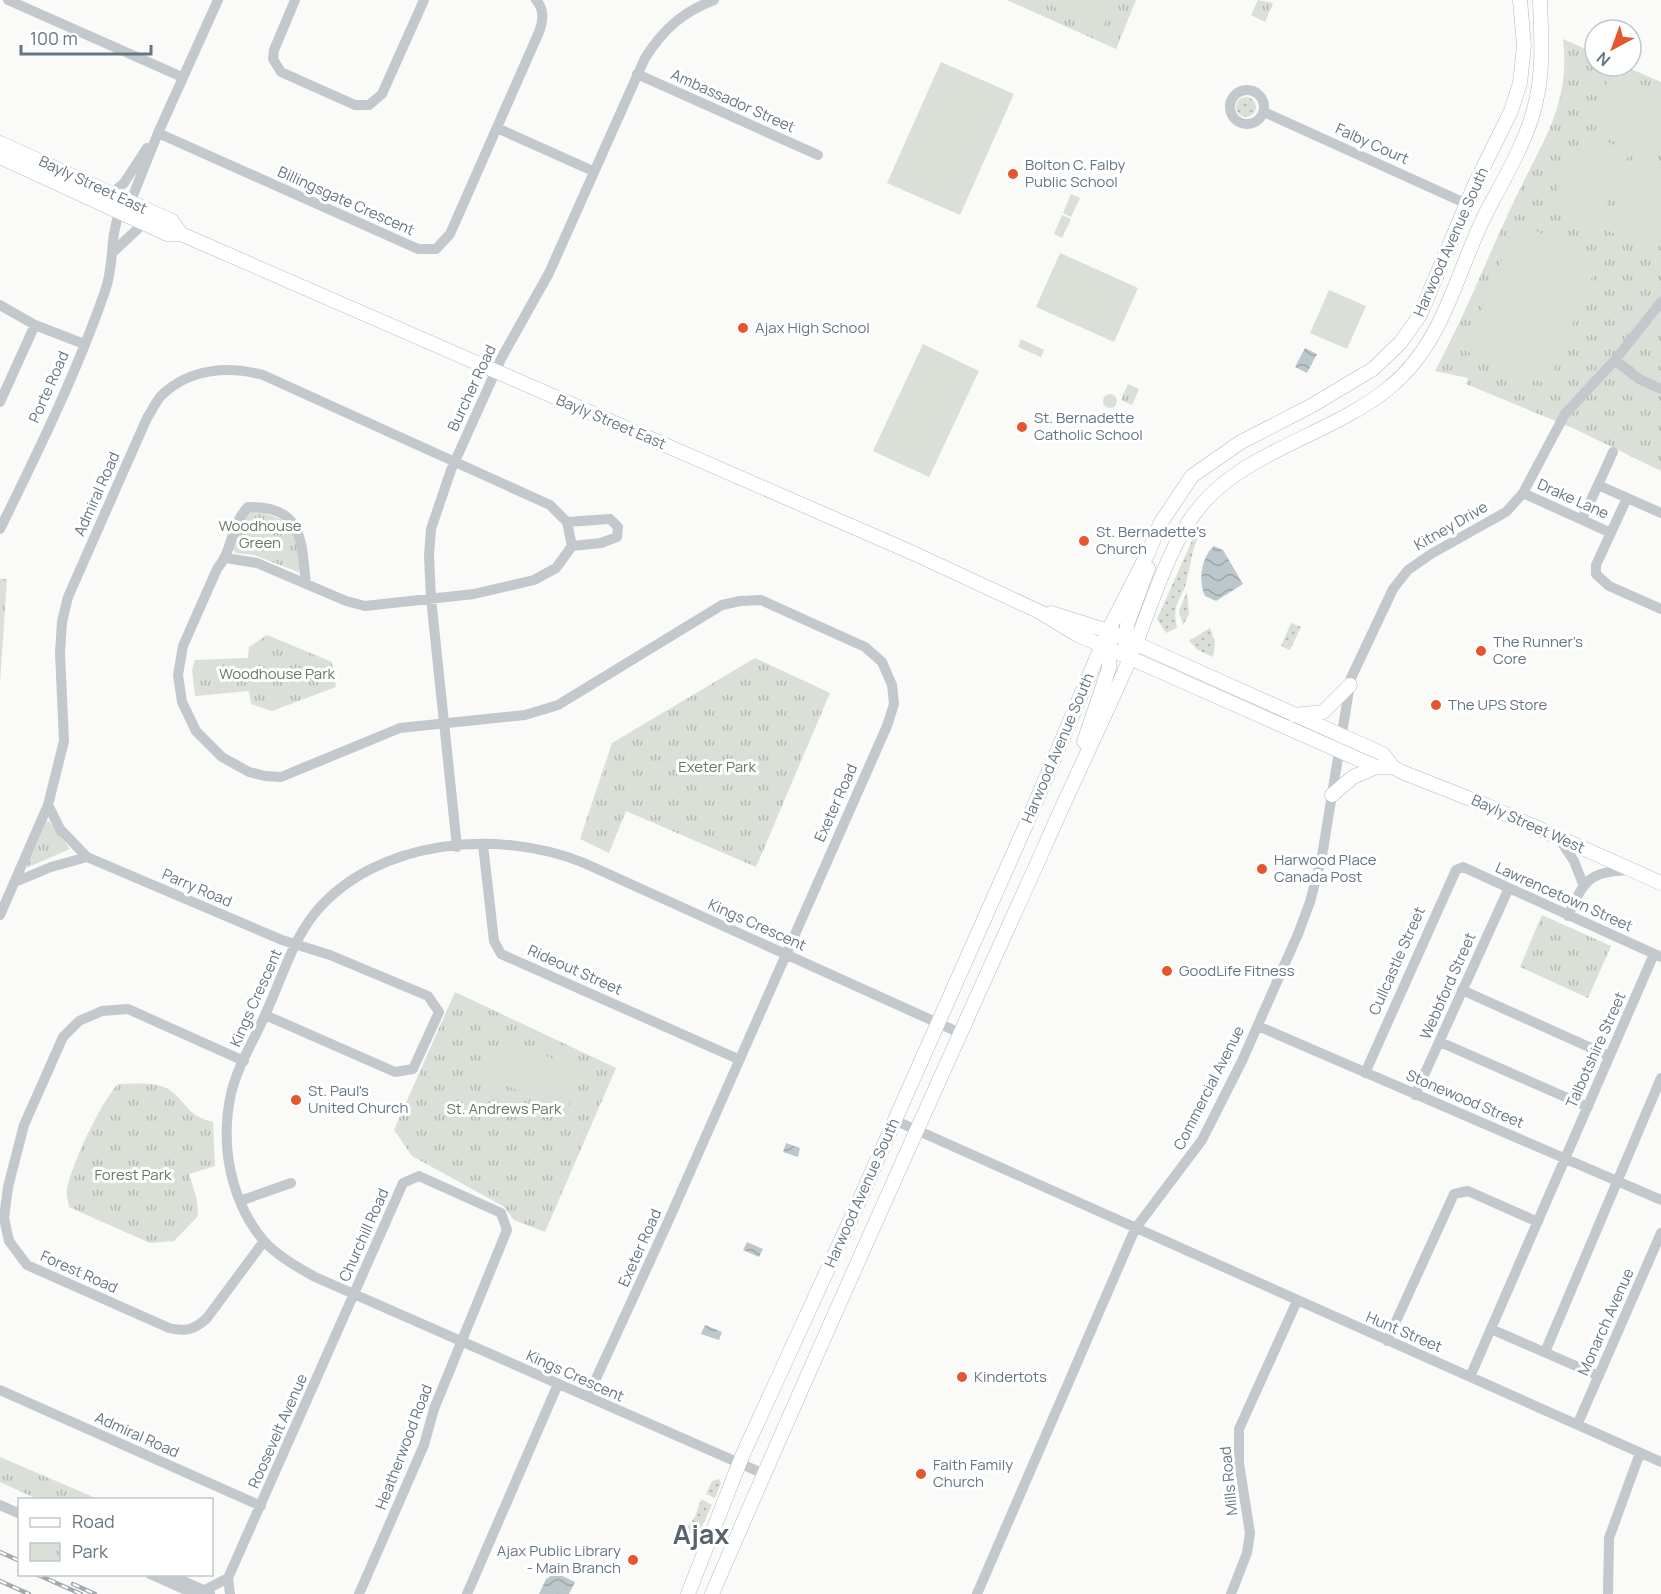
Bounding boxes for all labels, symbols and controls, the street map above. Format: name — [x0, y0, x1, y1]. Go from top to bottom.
scale bar — [21, 18, 152, 56]
north arrow — [1583, 18, 1643, 78]
text: 100 m — [30, 26, 78, 50]
text: N — [1592, 47, 1615, 71]
street label: Ambassador Street — [668, 64, 799, 137]
street label: Falby Court — [1332, 118, 1412, 169]
street label: Bayly Street East — [36, 150, 151, 219]
place label: Bolton C. Falby Public School — [1025, 154, 1125, 192]
street label: Billingsgate Crescent — [274, 161, 418, 240]
street label: Harwood Avenue South — [1408, 164, 1493, 320]
marker: Bolton C. Falby Public School — [1006, 167, 1020, 181]
place label: Ajax High School — [755, 317, 870, 338]
marker: Ajax High School — [736, 321, 750, 335]
street label: Burcher Road — [442, 341, 501, 435]
street label: Porte Road — [23, 348, 74, 426]
street label: Bayly Street East — [553, 389, 669, 454]
place label: St. Bernadette Catholic School — [1034, 407, 1143, 445]
marker: St. Bernadette Catholic School — [1015, 420, 1029, 434]
street label: Admiral Road — [69, 448, 124, 539]
street label: Drake Lane — [1534, 473, 1612, 524]
street label: Kitney Drive — [1410, 496, 1492, 555]
park label: Woodhouse Green — [218, 515, 302, 553]
place label: St. Bernadette's Church — [1096, 521, 1206, 559]
marker: St. Bernadette's Church — [1077, 534, 1091, 548]
place label: The Runner's Core — [1493, 631, 1583, 669]
marker: The Runner's Core — [1474, 644, 1488, 658]
park label: Woodhouse Park — [219, 663, 336, 684]
street label: Harwood Avenue South — [1016, 669, 1099, 826]
place label: The UPS Store — [1448, 694, 1548, 715]
marker: The UPS Store — [1429, 698, 1443, 712]
park label: Exeter Park — [678, 756, 756, 777]
street label: Exeter Road — [809, 760, 862, 845]
street label: Bayly Street West — [1468, 789, 1588, 858]
place label: Harwood Place Canada Post — [1274, 849, 1377, 887]
street label: Lawrencetown Street — [1492, 857, 1636, 936]
marker: Harwood Place Canada Post — [1255, 862, 1269, 876]
street label: Parry Road — [159, 863, 235, 912]
street label: Kings Crescent — [705, 894, 810, 956]
street label: Cullcastle Street — [1363, 903, 1430, 1018]
street label: Webbford Street — [1415, 929, 1480, 1042]
street label: Rideout Street — [525, 939, 626, 1000]
street label: Kings Crescent — [225, 945, 287, 1050]
place label: GoodLife Fitness — [1179, 960, 1295, 981]
marker: GoodLife Fitness — [1160, 964, 1174, 978]
street label: Talbotshire Street — [1561, 988, 1631, 1111]
street label: Commercial Avenue — [1168, 1022, 1249, 1153]
street label: Stonewood Street — [1403, 1064, 1527, 1133]
place label: St. Paul's United Church — [308, 1080, 408, 1118]
marker: St. Paul's United Church — [289, 1093, 303, 1107]
park label: St. Andrews Park — [446, 1098, 562, 1119]
street label: Harwood Avenue South — [819, 1115, 904, 1271]
park label: Forest Park — [95, 1164, 172, 1185]
street label: Churchill Road — [334, 1185, 393, 1285]
street label: Exeter Road — [613, 1205, 666, 1290]
street label: Forest Road — [37, 1245, 121, 1298]
street label: Monarch Avenue — [1572, 1265, 1639, 1379]
street label: Hunt Street — [1363, 1306, 1446, 1357]
street label: Kings Crescent — [523, 1345, 628, 1407]
place label: Kindertots — [974, 1366, 1047, 1387]
street label: Roosevelt Avenue — [243, 1370, 312, 1491]
marker: Kindertots — [955, 1370, 969, 1384]
street label: Heatherwood Road — [370, 1381, 437, 1513]
street label: Admiral Road — [92, 1407, 183, 1462]
street label: Mills Road — [1214, 1445, 1243, 1517]
place label: Faith Family Church — [933, 1454, 1013, 1492]
marker: Faith Family Church — [914, 1467, 928, 1481]
legend — [18, 1498, 213, 1576]
text: Road — [72, 1509, 115, 1533]
district label: Ajax — [673, 1515, 729, 1552]
text: Park — [72, 1539, 109, 1563]
place label: Ajax Public Library - Main Branch — [497, 1540, 621, 1578]
marker: Ajax Public Library - Main Branch — [626, 1553, 640, 1567]

